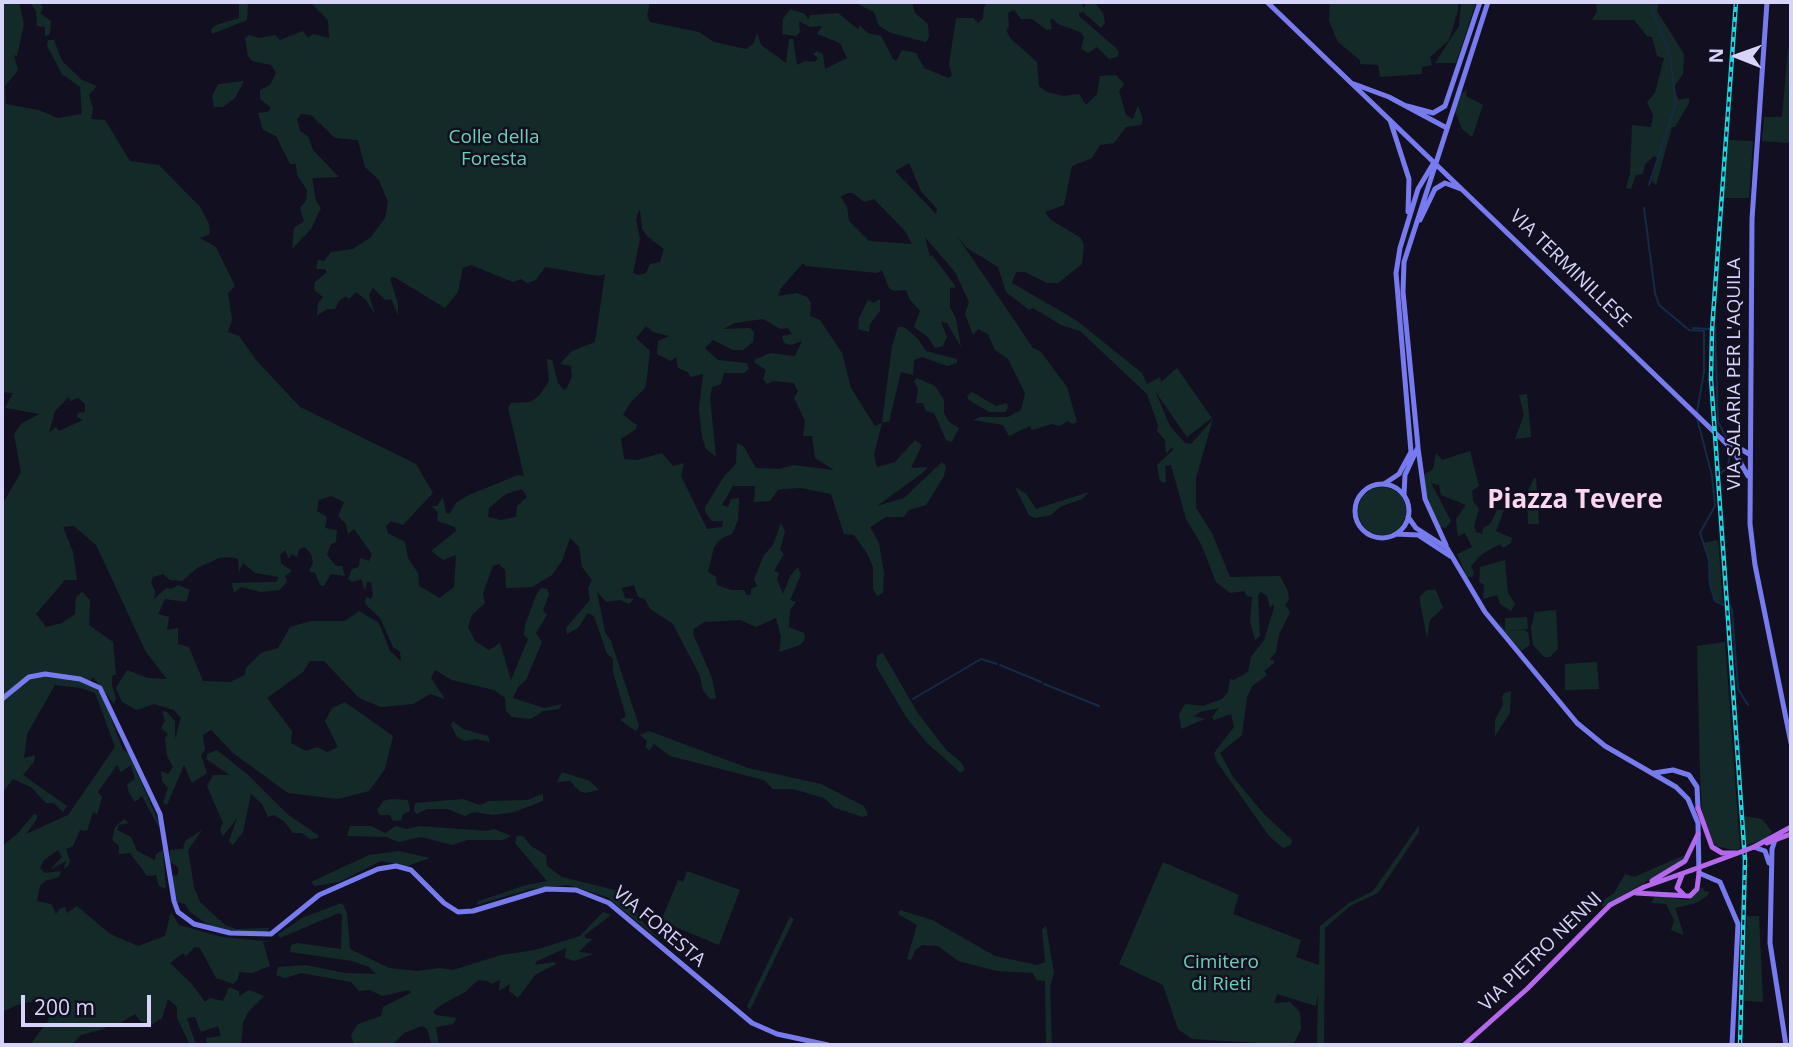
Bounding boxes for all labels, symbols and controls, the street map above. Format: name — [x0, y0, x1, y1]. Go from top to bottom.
north arrow — [1702, 21, 1772, 91]
text: N — [1703, 48, 1729, 64]
park label: Colle della Foresta — [448, 127, 540, 171]
street label: VIA TERMINILLESE — [1505, 205, 1635, 333]
street label: VIA SALARIA PER L'AQUILA — [1724, 258, 1746, 490]
district label: Piazza Tevere — [1487, 485, 1663, 517]
street label: VIA FORESTA — [608, 882, 710, 972]
street label: VIA PIETRO NENNI — [1475, 888, 1607, 1016]
park label: Cimitero di Rieti — [1183, 952, 1259, 996]
scale bar — [24, 981, 154, 1025]
text: 200 m — [34, 993, 95, 1021]

